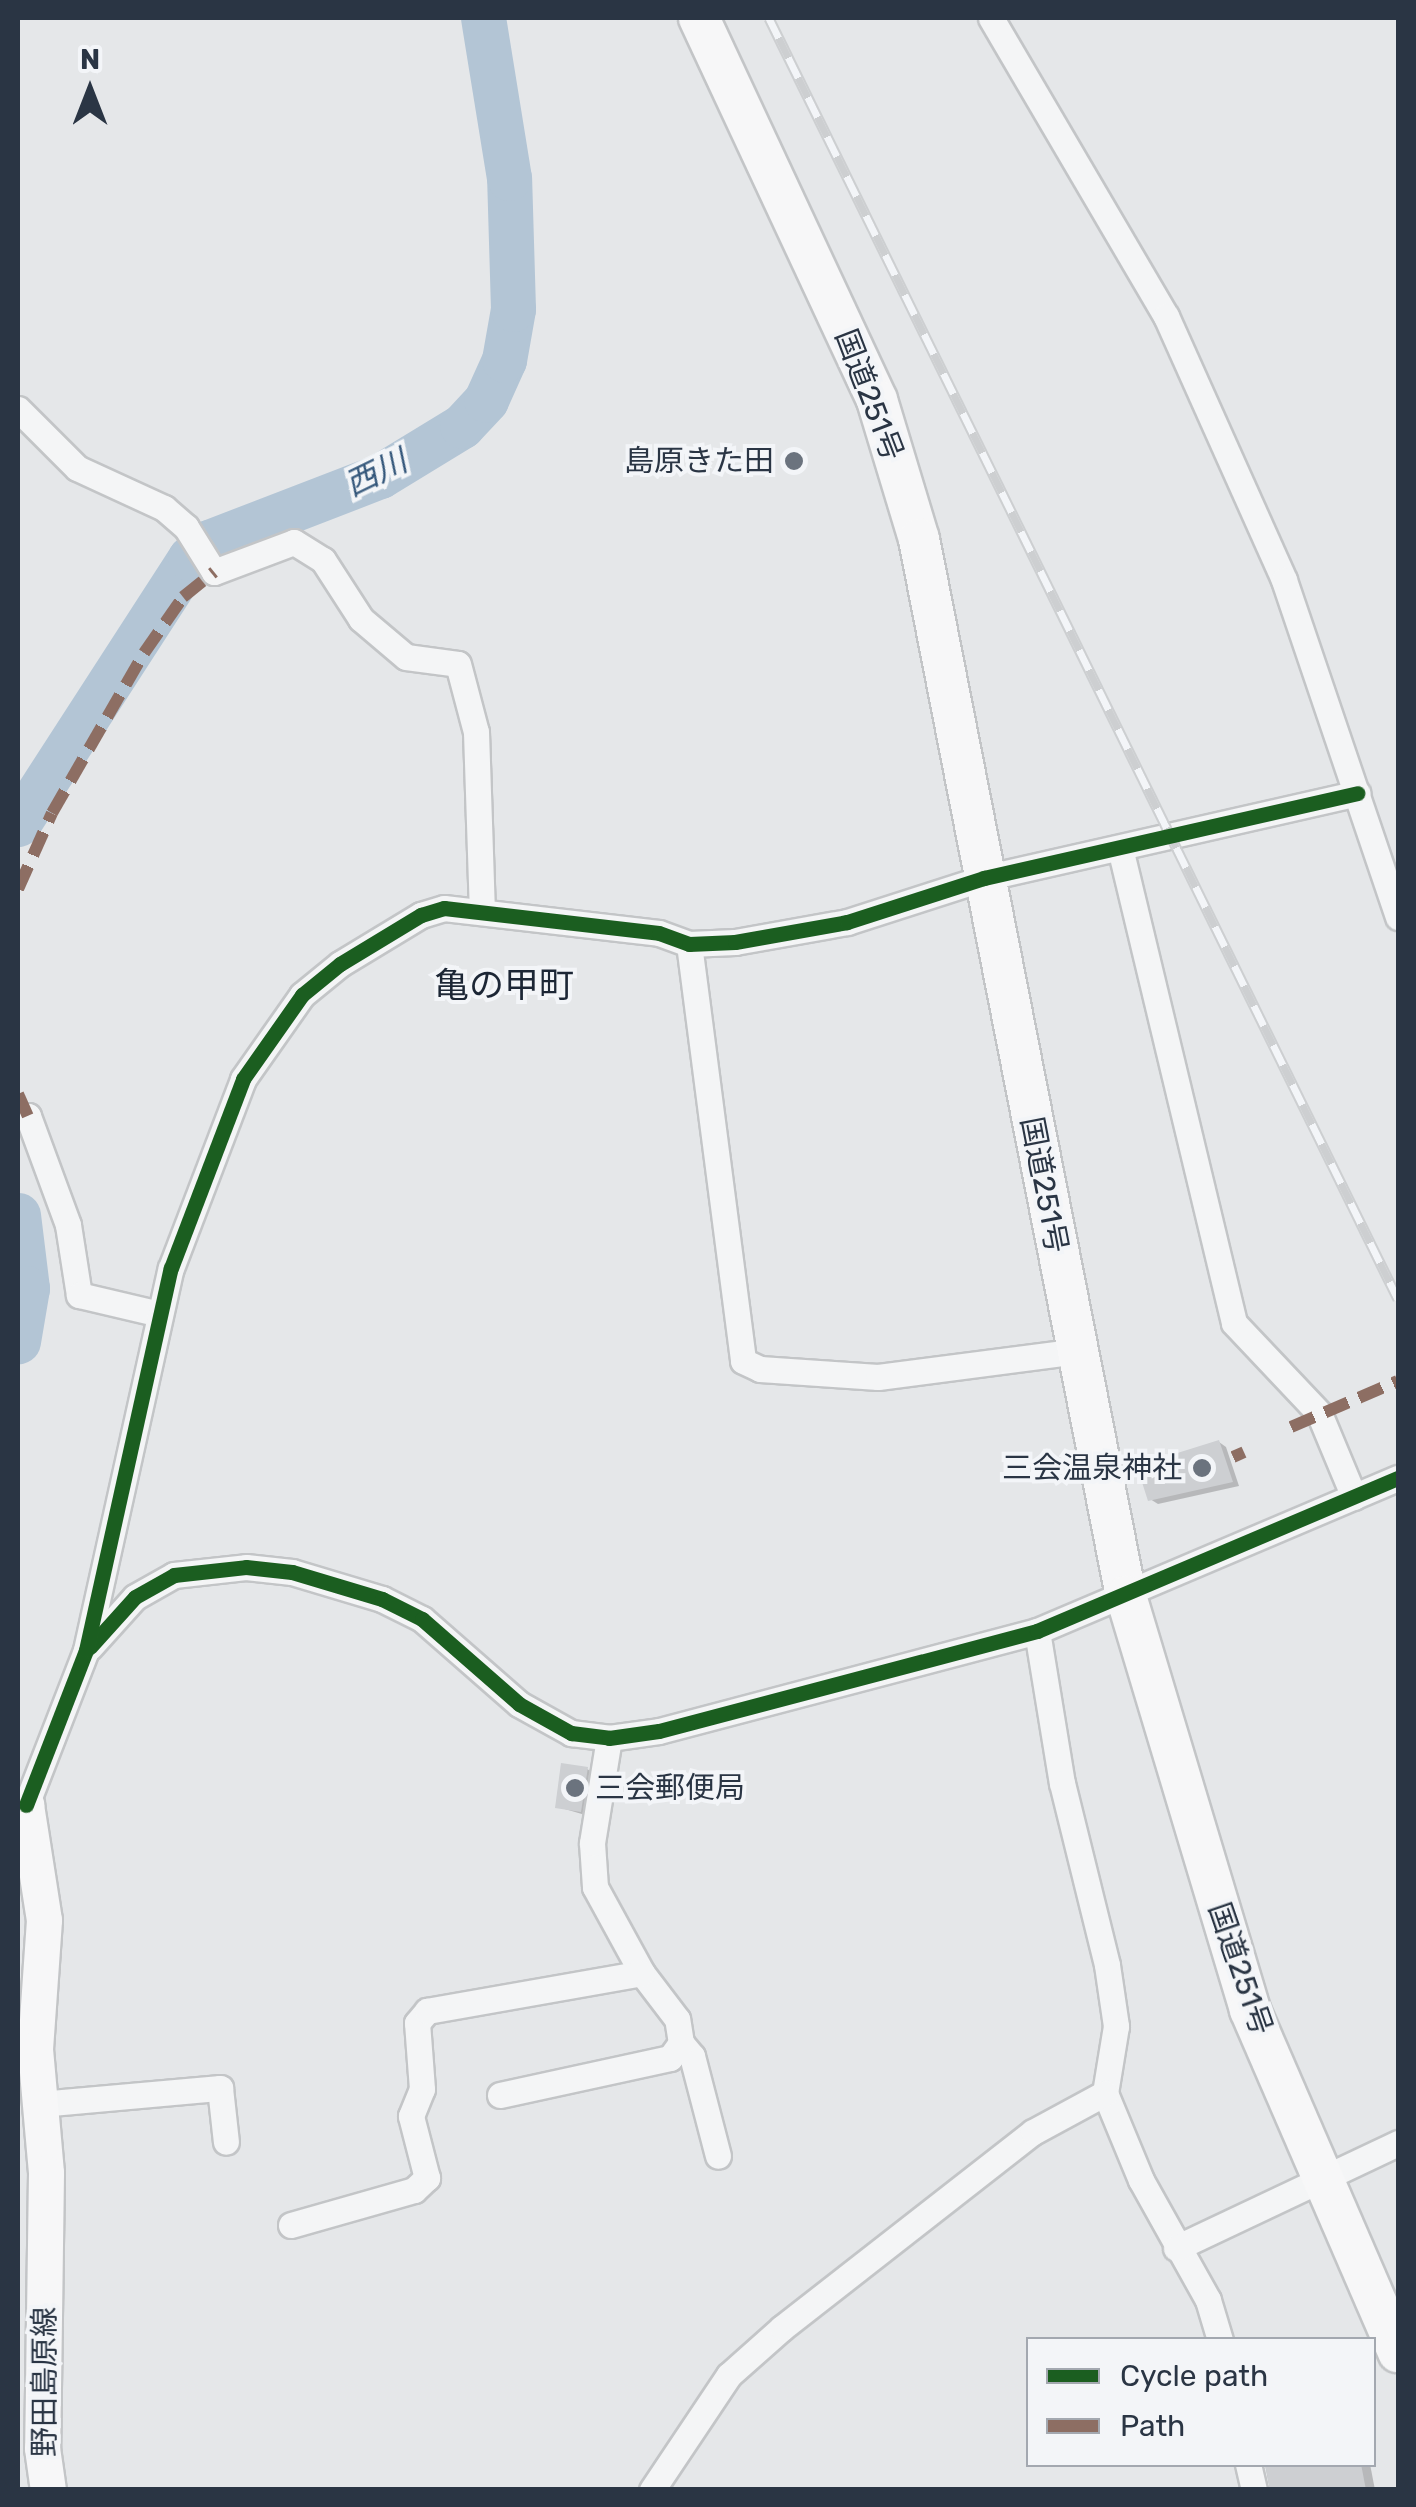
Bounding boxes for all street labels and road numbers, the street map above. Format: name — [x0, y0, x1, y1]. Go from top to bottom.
street label: 国道251号 — [828, 324, 910, 466]
street label: 国道251号 — [1013, 1114, 1075, 1256]
street label: 国道251号 — [1201, 1898, 1279, 2040]
street label: 野田島原線 — [27, 2307, 63, 2457]

